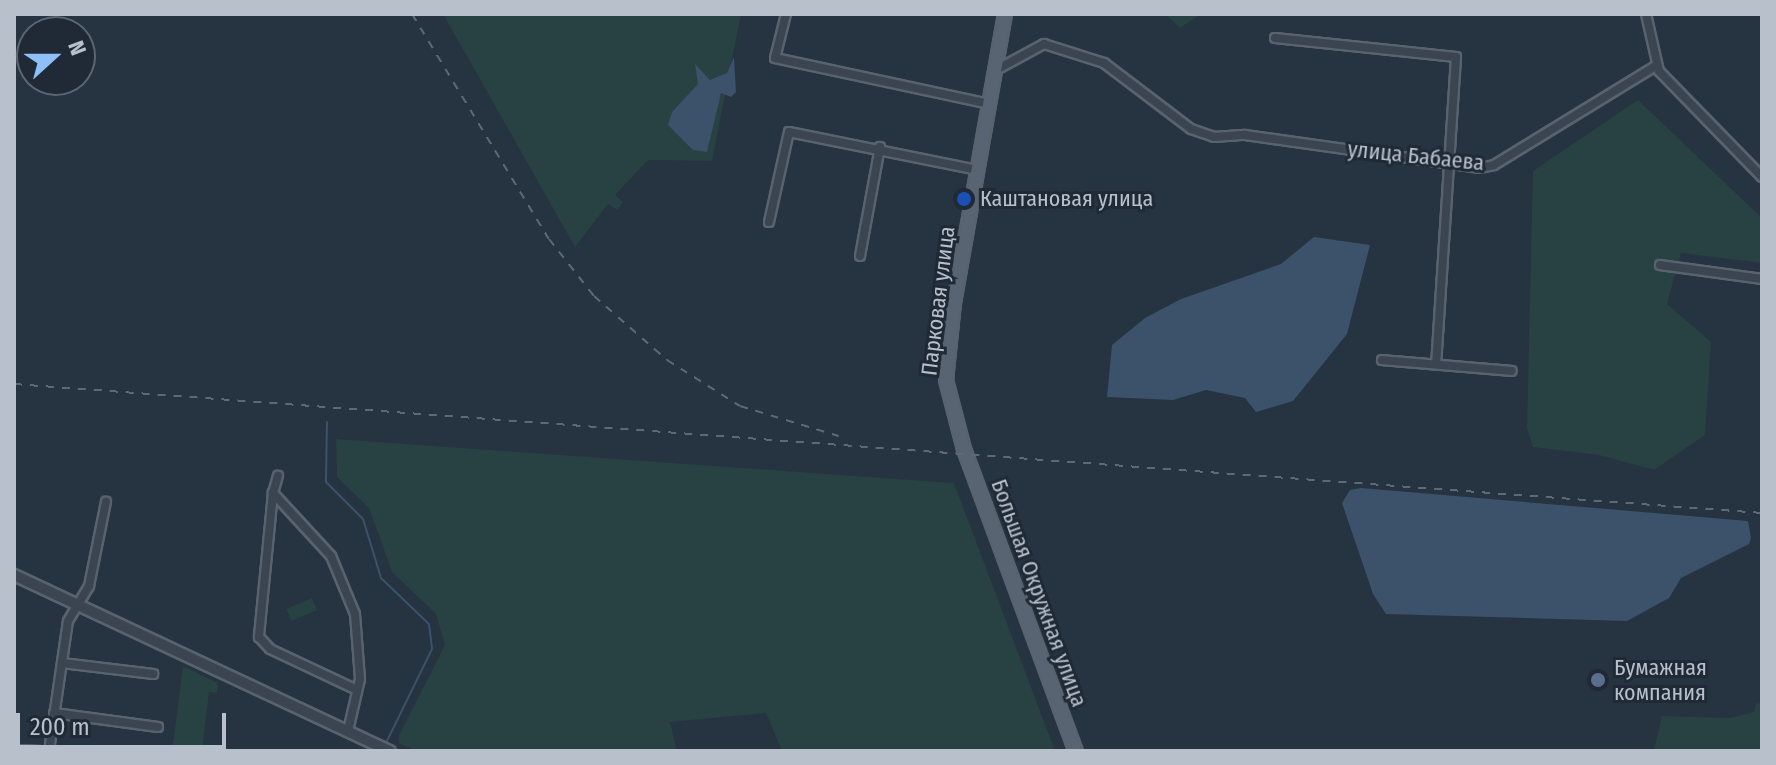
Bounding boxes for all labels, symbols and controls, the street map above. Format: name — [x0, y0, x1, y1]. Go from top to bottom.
north arrow — [16, 16, 96, 96]
text: N — [62, 37, 92, 59]
street label: улица Бабаева — [1346, 136, 1486, 176]
place label: Каштановая улица — [980, 186, 1153, 212]
marker: Каштановая улица — [955, 190, 973, 208]
street label: Парковая улица — [916, 225, 960, 377]
street label: Большая Окружная улица — [985, 476, 1093, 710]
place label: Бумажная компания — [1614, 654, 1707, 706]
marker: Бумажная компания — [1589, 671, 1607, 689]
scale bar — [20, 697, 230, 747]
text: 200 m — [30, 713, 90, 741]

